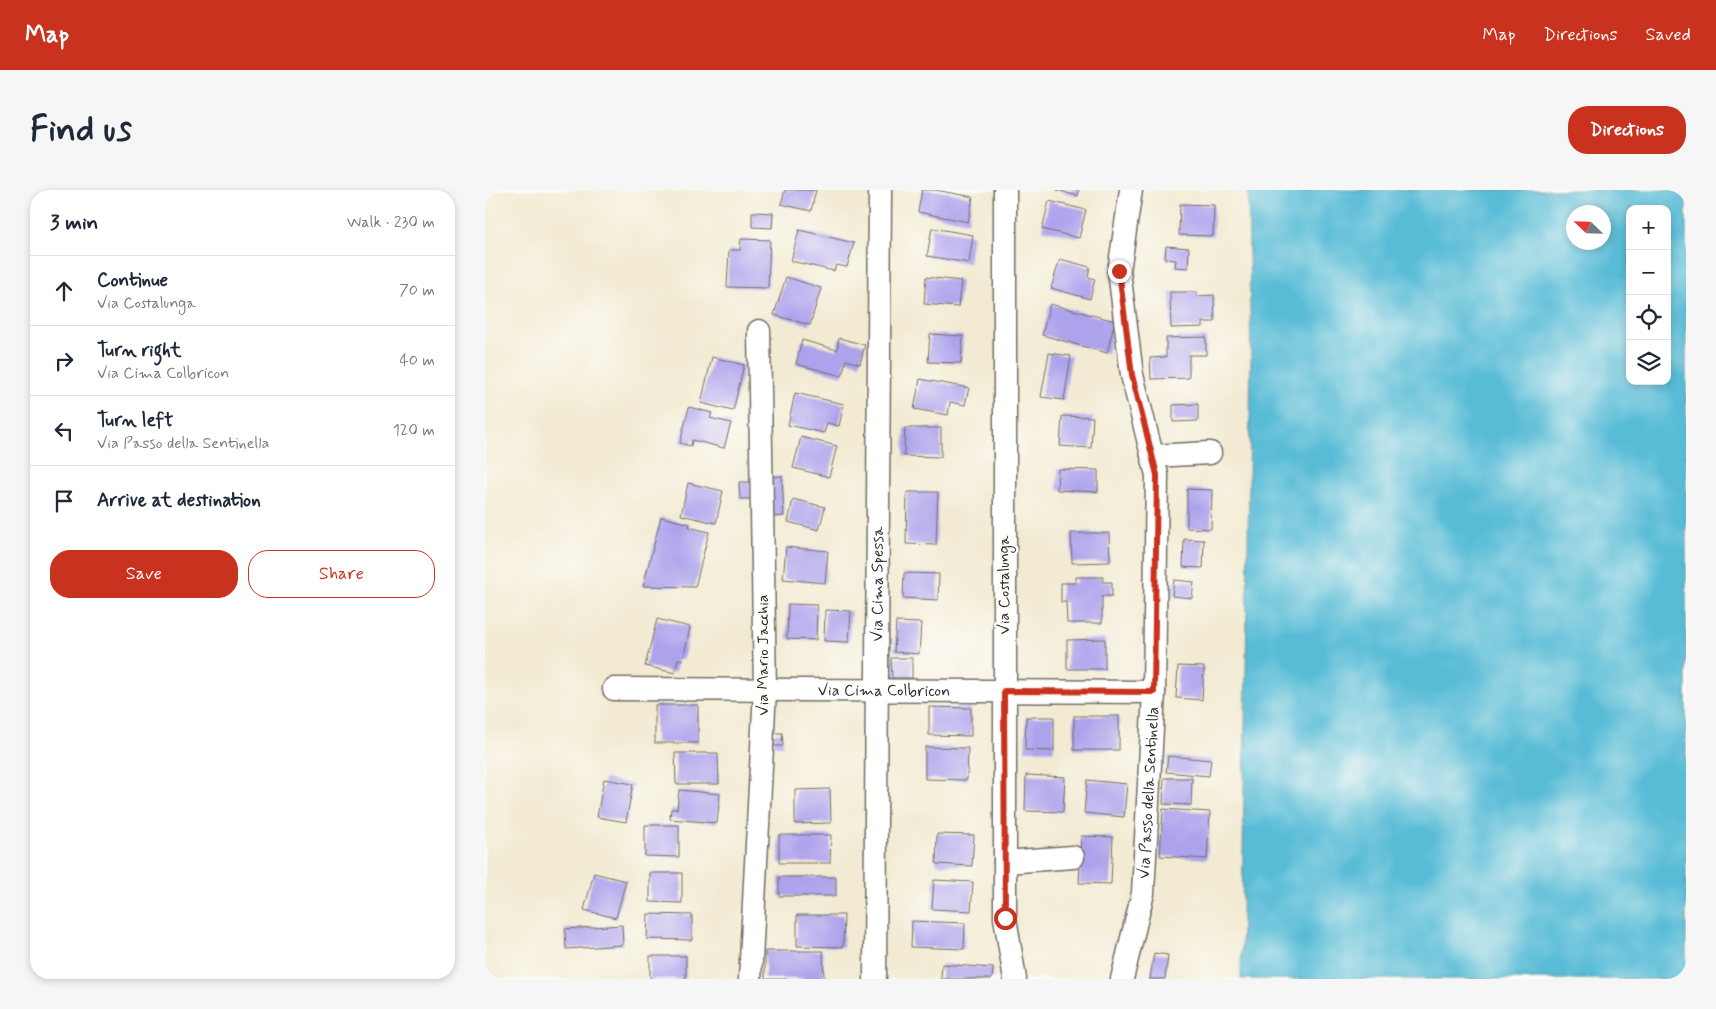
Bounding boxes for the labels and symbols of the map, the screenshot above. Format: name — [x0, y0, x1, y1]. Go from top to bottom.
north arrow — [1566, 205, 1611, 250]
route end — [1108, 260, 1131, 283]
street label: Via Cima Spessa — [867, 526, 888, 641]
street label: Via Costalunga — [994, 535, 1016, 634]
street label: Via Mario Jacchia — [753, 594, 774, 716]
street label: Via Cima Colbricon — [818, 680, 950, 701]
street label: Via Passo della Sentinella — [1133, 706, 1164, 879]
route start — [994, 907, 1017, 930]

